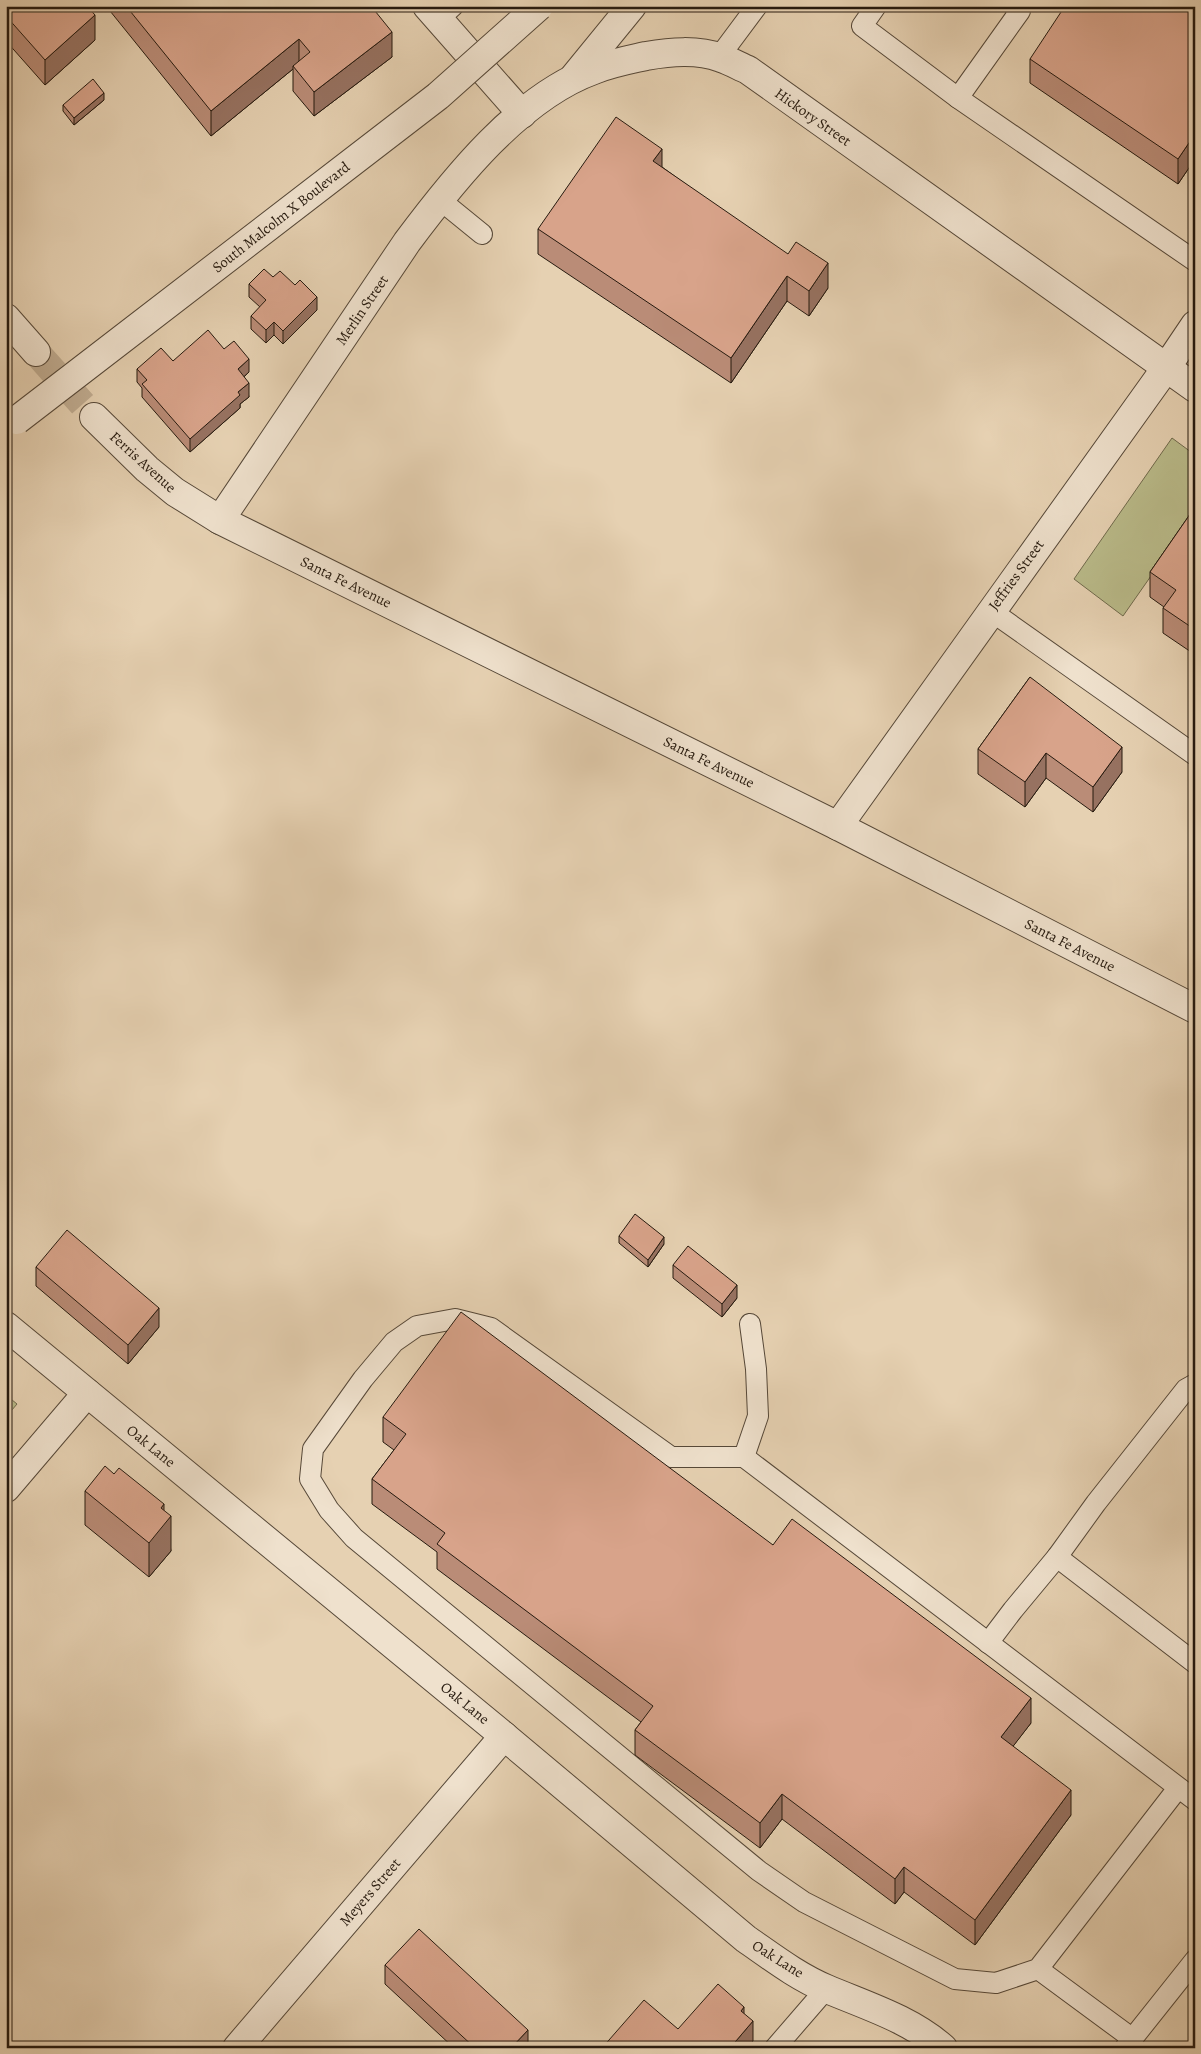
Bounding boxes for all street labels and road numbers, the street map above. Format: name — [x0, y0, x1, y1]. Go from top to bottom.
street label: Hickory Street — [771, 83, 855, 151]
street label: South Malcolm X Boulevard — [208, 156, 355, 277]
street label: Merlin Street — [331, 271, 393, 349]
street label: Ferris Avenue — [105, 427, 181, 497]
street label: Jeffries Street — [983, 535, 1049, 614]
street label: Santa Fe Avenue — [297, 551, 395, 613]
street label: Santa Fe Avenue — [660, 731, 758, 793]
street label: Santa Fe Avenue — [1021, 914, 1119, 977]
street label: Oak Lane — [122, 1420, 180, 1472]
street label: Oak Lane — [436, 1677, 494, 1729]
street label: Meyers Street — [335, 1854, 405, 1930]
street label: Oak Lane — [748, 1935, 808, 1983]

